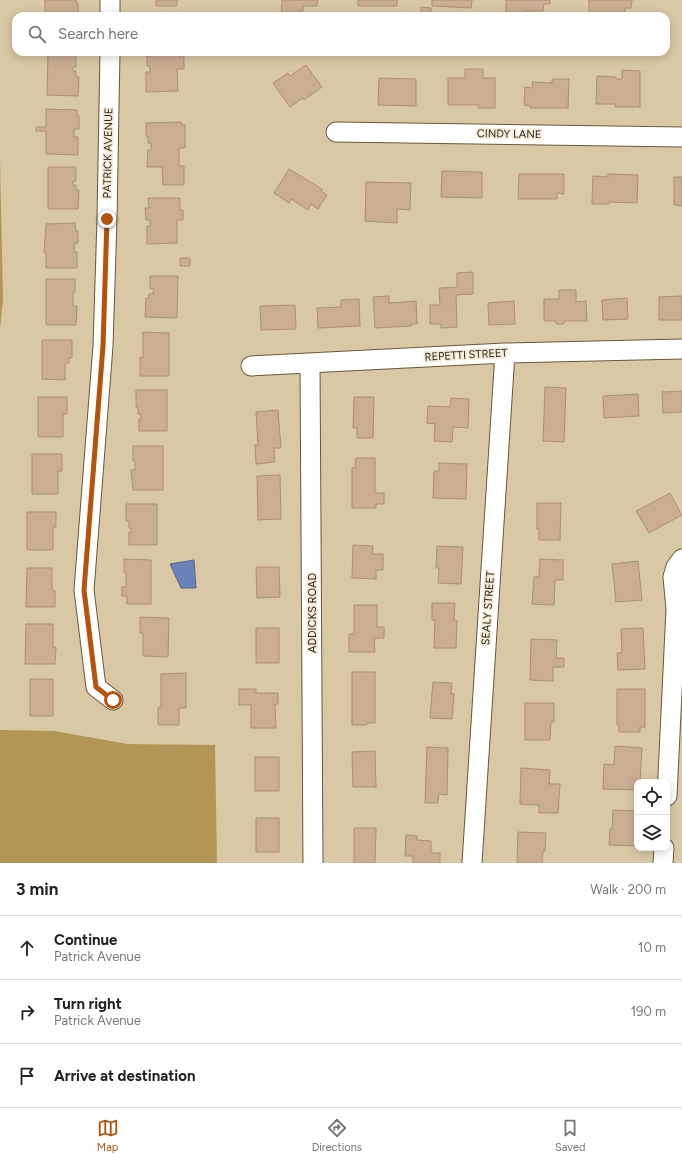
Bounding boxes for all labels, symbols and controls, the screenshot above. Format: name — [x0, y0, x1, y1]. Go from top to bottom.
search box — [12, 12, 670, 56]
icon: search — [26, 23, 48, 45]
text: Search here — [58, 25, 138, 43]
street label: PATRICK AVENUE — [101, 107, 115, 199]
street label: CINDY LANE — [477, 127, 541, 141]
route end — [98, 210, 116, 228]
street label: REPETTI STREET — [424, 346, 508, 364]
street label: SEALY STREET — [479, 570, 497, 646]
street label: ADDICKS ROAD — [306, 573, 319, 653]
route start — [104, 691, 122, 709]
map controls — [634, 779, 670, 851]
button: locate — [634, 779, 670, 815]
button: layers — [634, 815, 670, 851]
text: 3 min — [16, 879, 58, 899]
text: Walk · 200 m — [590, 882, 666, 897]
text: Continue — [54, 931, 117, 949]
icon: ahead — [16, 937, 38, 959]
text: 10 m — [638, 940, 666, 955]
text: Patrick Avenue — [54, 949, 141, 964]
text: Turn right — [54, 995, 122, 1013]
icon: right — [16, 1001, 38, 1023]
text: 190 m — [631, 1004, 666, 1019]
text: Patrick Avenue — [54, 1013, 141, 1028]
icon: arrive — [16, 1065, 38, 1087]
text: Arrive at destination — [54, 1067, 195, 1085]
tab: Map — [97, 1117, 119, 1154]
tab: Directions — [312, 1117, 362, 1154]
tab: Saved — [555, 1117, 585, 1154]

